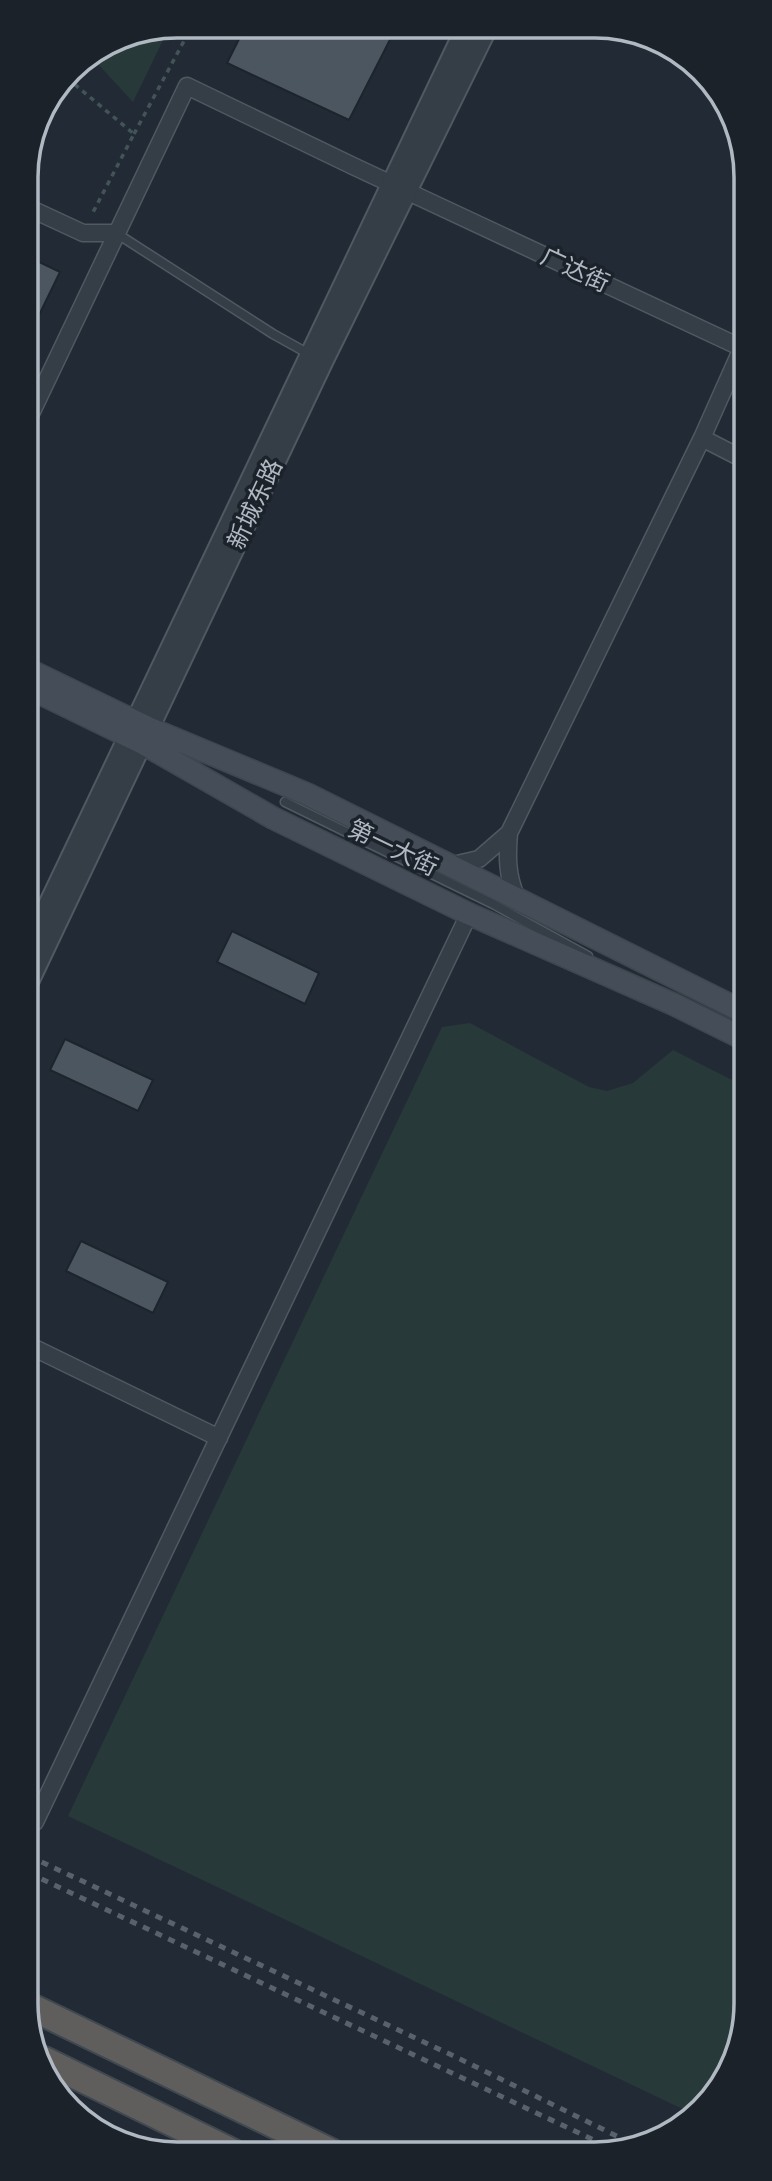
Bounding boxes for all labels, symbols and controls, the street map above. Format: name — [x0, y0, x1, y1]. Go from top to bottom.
street label: 广达街 — [537, 240, 614, 297]
street label: 新城东路 — [220, 454, 287, 553]
street label: 第一大街 — [344, 813, 443, 881]

